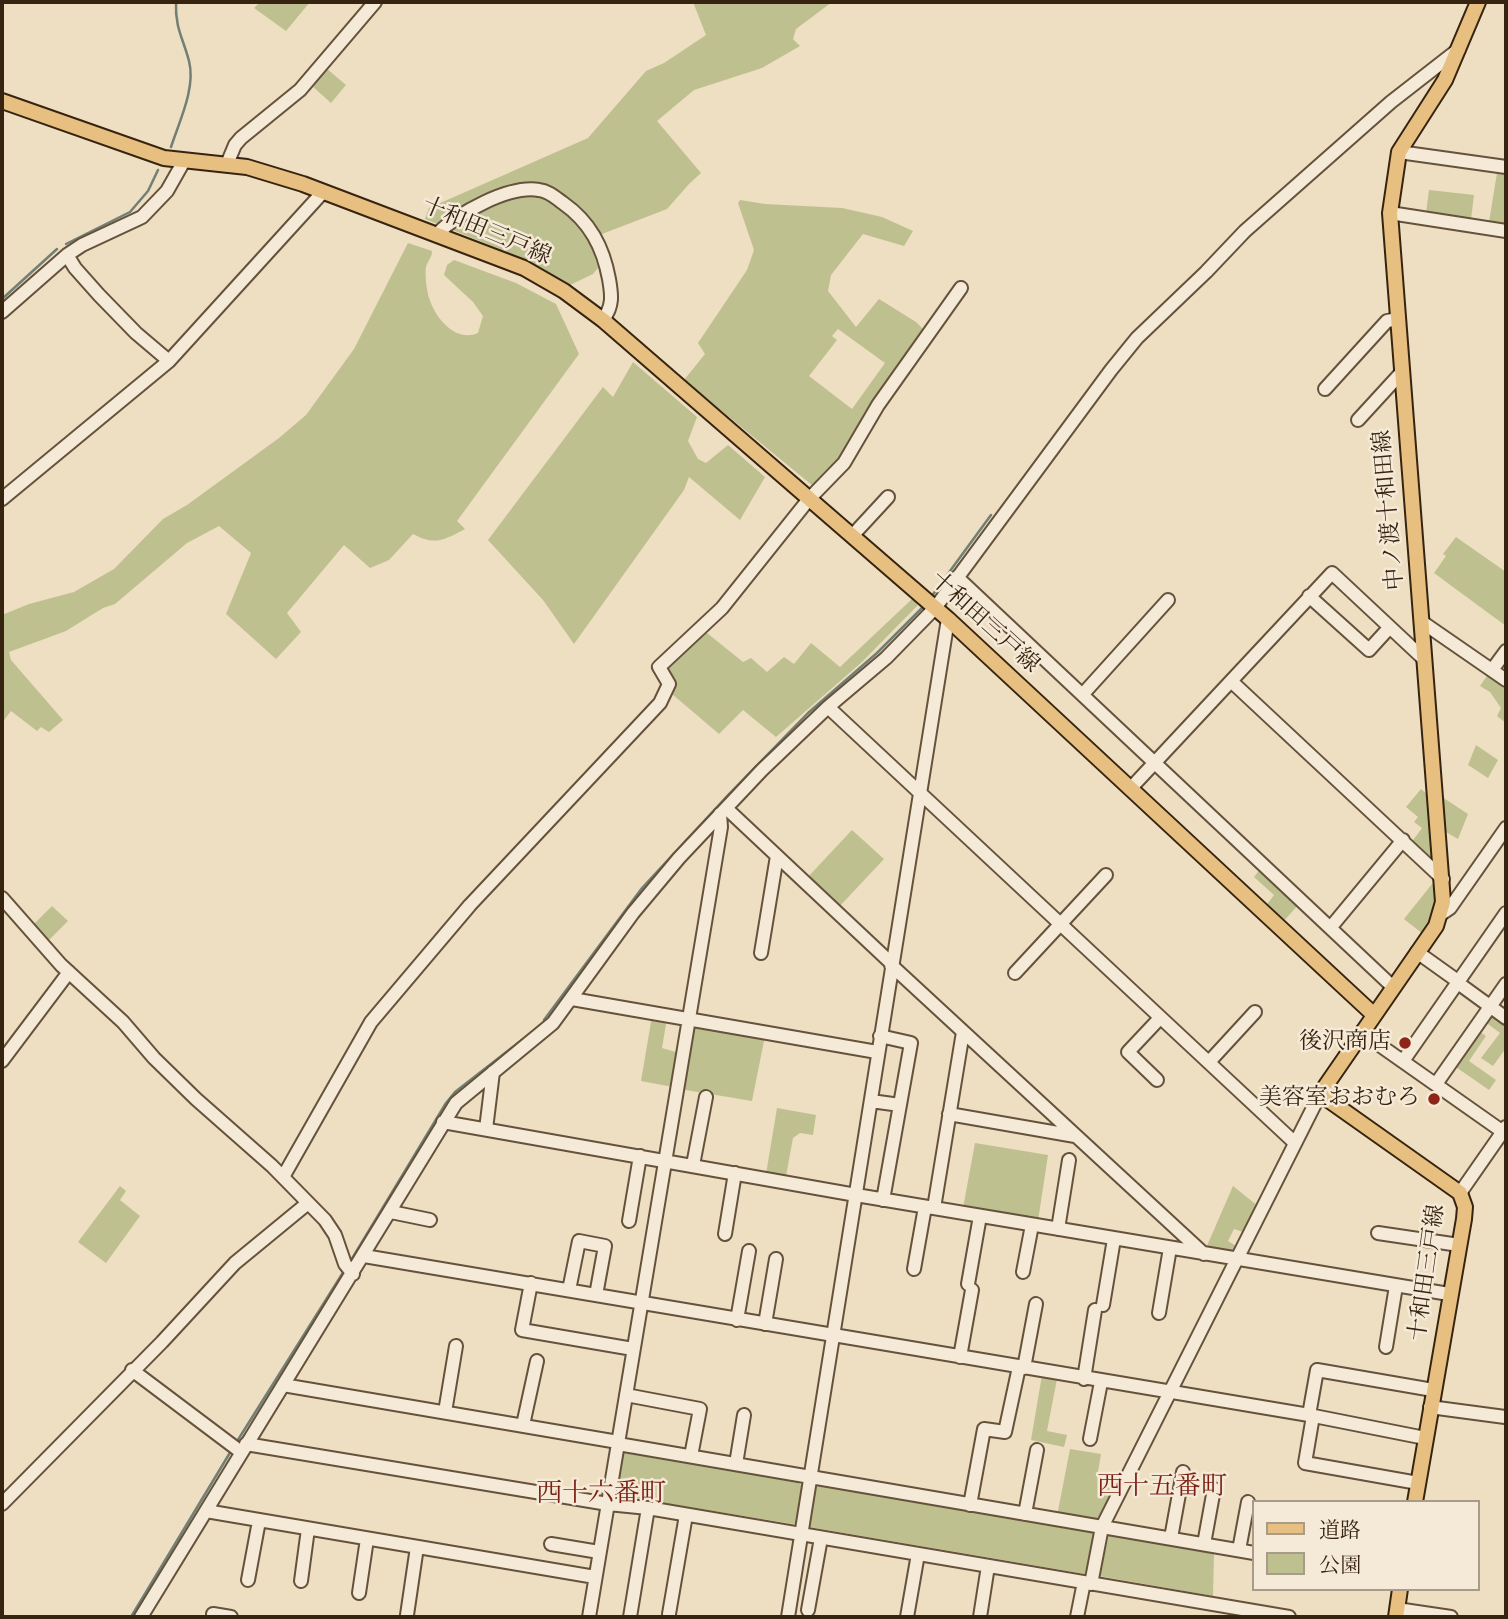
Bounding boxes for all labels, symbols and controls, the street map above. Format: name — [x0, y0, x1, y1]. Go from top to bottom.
street label: 十和田三戸線 — [417, 192, 555, 272]
street label: 中ノ渡十和田線 — [1369, 429, 1411, 591]
street label: 十和田三戸線 — [923, 567, 1045, 679]
place label: 後沢商店 — [1299, 1029, 1391, 1057]
marker: 後沢商店 — [1397, 1035, 1413, 1051]
place label: 美容室おおむろ — [1259, 1085, 1420, 1113]
marker: 美容室おおむろ — [1426, 1091, 1442, 1107]
street label: 十和田三戸線 — [1405, 1203, 1451, 1343]
district label: 西十五番町 — [1097, 1472, 1227, 1504]
district label: 西十六番町 — [536, 1479, 666, 1511]
legend — [1252, 1500, 1480, 1591]
text: 道路 — [1319, 1516, 1361, 1545]
text: 公園 — [1319, 1551, 1361, 1580]

